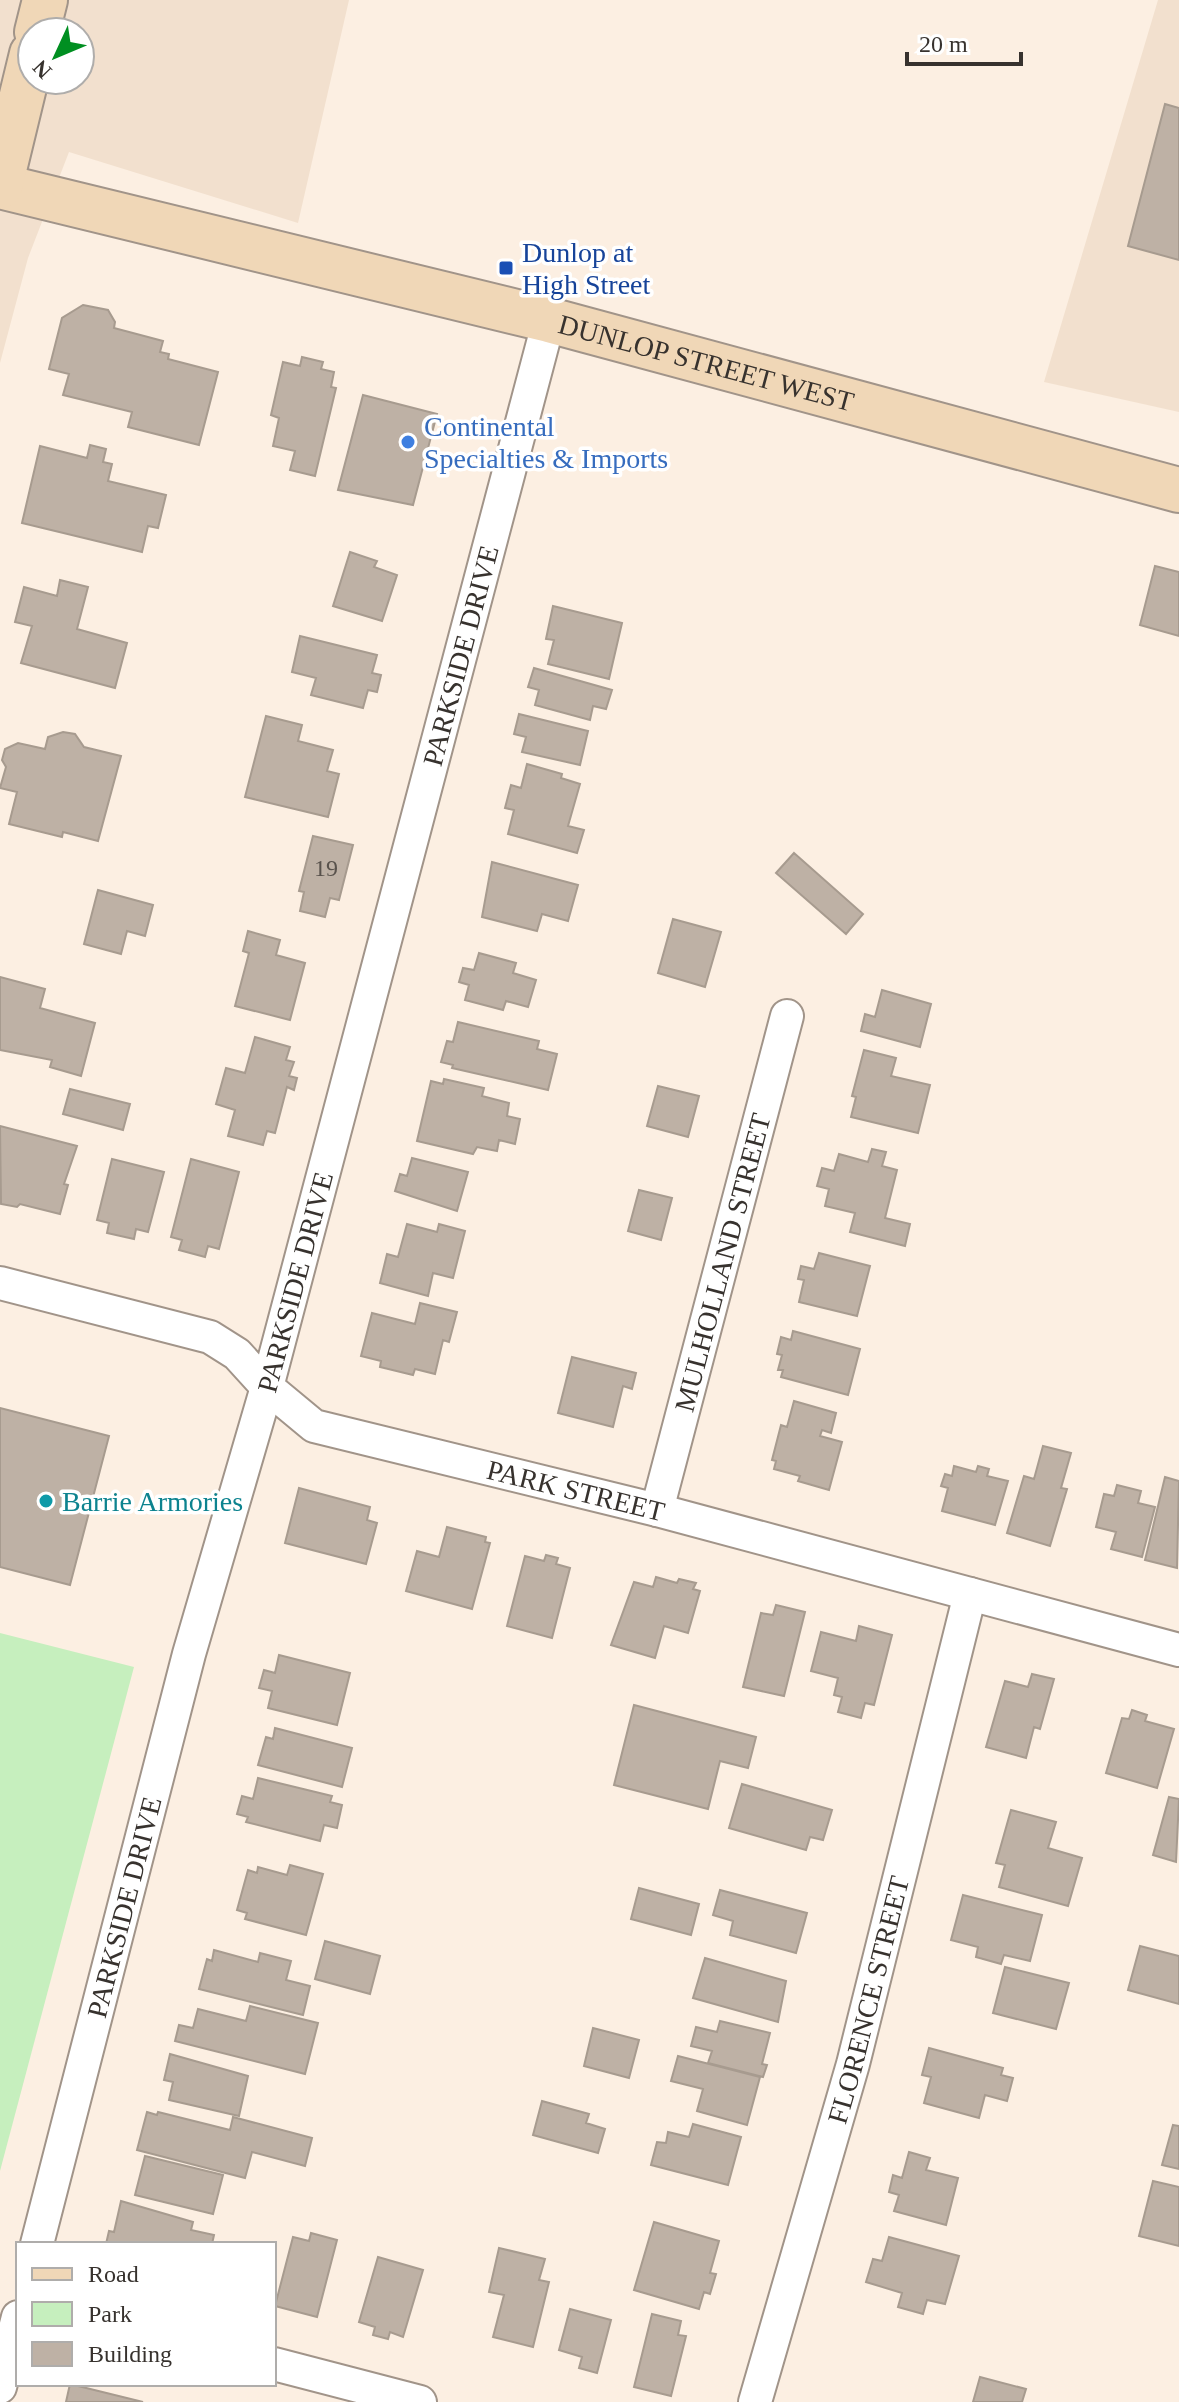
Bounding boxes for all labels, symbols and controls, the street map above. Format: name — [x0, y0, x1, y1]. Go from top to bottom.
north arrow — [16, 16, 96, 96]
scale bar — [907, 16, 1021, 66]
text: 20 m — [919, 31, 968, 57]
text: N — [27, 55, 56, 84]
place label: Dunlop at High Street — [522, 237, 651, 300]
marker: Dunlop at High Street — [497, 259, 515, 277]
street label: DUNLOP STREET WEST — [555, 308, 857, 417]
place label: Continental Specialties & Imports — [424, 411, 668, 474]
marker: Continental Specialties & Imports — [399, 433, 417, 451]
street label: PARKSIDE DRIVE — [416, 542, 504, 769]
house number: 19 — [314, 855, 338, 881]
street label: MULHOLLAND STREET — [668, 1110, 776, 1415]
street label: PARKSIDE DRIVE — [251, 1168, 339, 1396]
street label: PARK STREET — [484, 1453, 668, 1527]
place label: Barrie Armories — [62, 1486, 243, 1517]
marker: Barrie Armories — [37, 1492, 55, 1510]
street label: PARKSIDE DRIVE — [80, 1793, 167, 2021]
street label: FLORENCE STREET — [821, 1873, 915, 2127]
legend — [16, 2242, 276, 2386]
text: Road — [88, 2261, 139, 2287]
text: Park — [88, 2301, 132, 2327]
text: Building — [88, 2341, 172, 2367]

